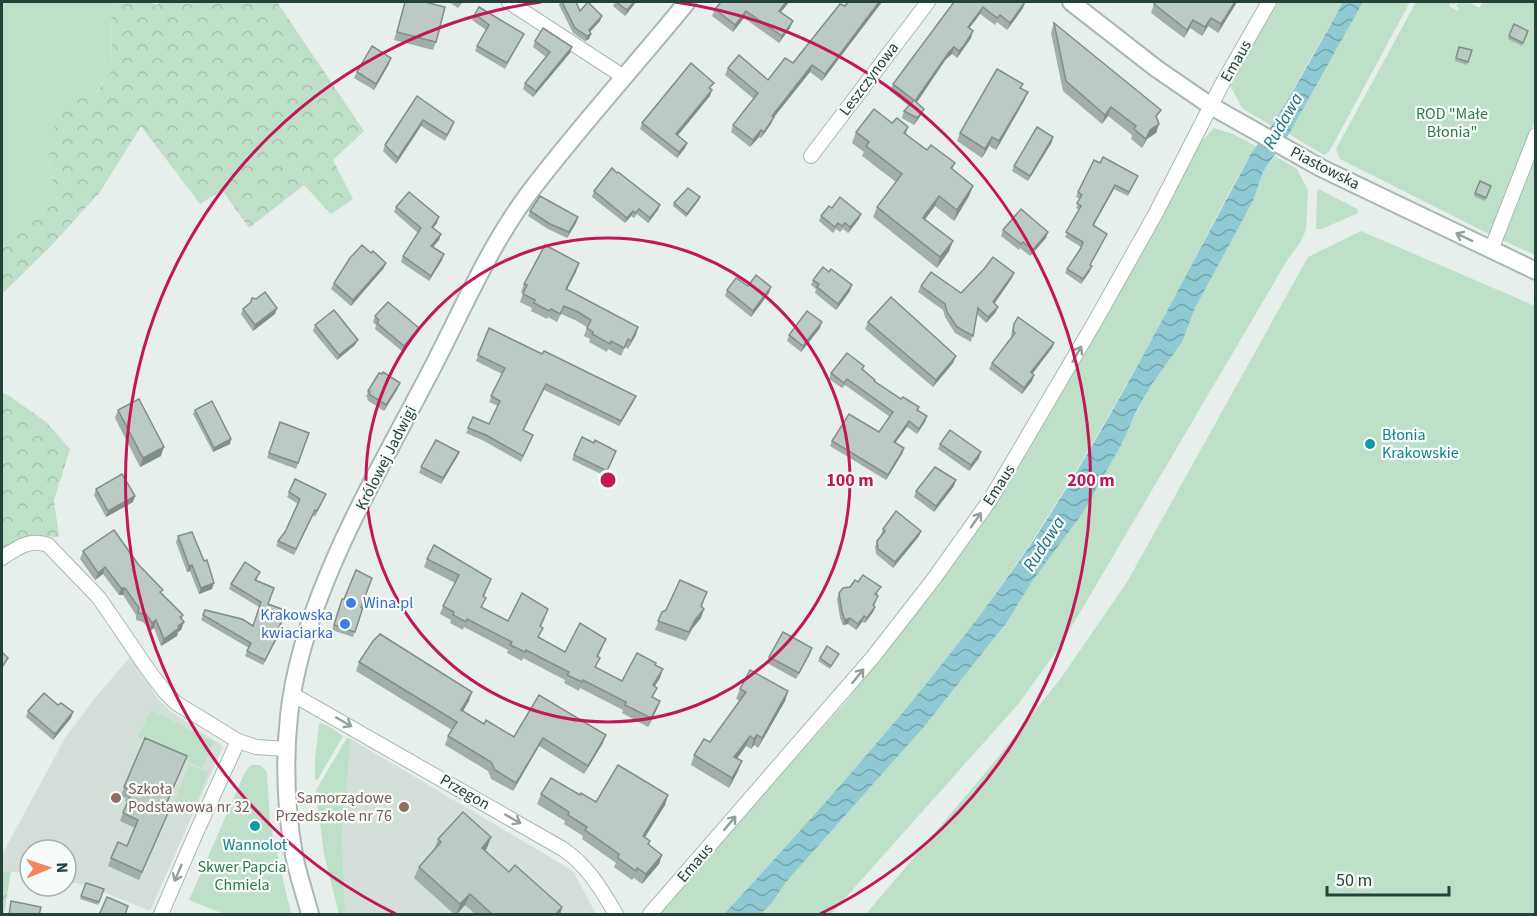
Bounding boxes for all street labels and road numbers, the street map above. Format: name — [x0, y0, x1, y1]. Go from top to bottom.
street label: Emaus — [1215, 36, 1257, 86]
street label: Leszczynowa — [834, 38, 904, 120]
street label: Piastowska — [1286, 141, 1364, 195]
street label: Królowej Jadwigi — [350, 402, 422, 514]
street label: Emaus — [977, 460, 1021, 510]
street label: Przegon — [436, 769, 494, 815]
street label: Emaus — [672, 839, 718, 887]

